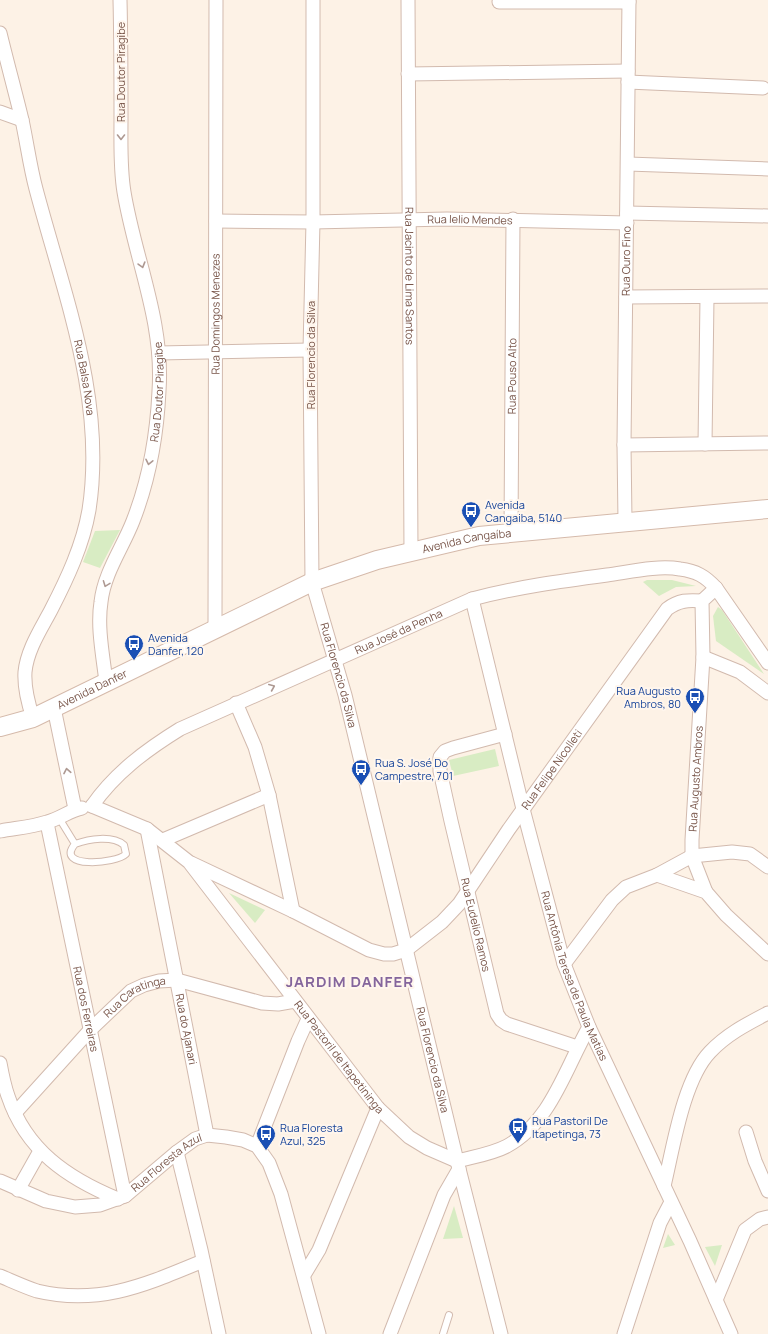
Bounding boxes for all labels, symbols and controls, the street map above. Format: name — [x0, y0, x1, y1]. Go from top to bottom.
street label: Rua Doutor Piragibe — [113, 21, 128, 122]
one-way arrow — [117, 134, 125, 140]
street label: Rua Jacinto de Lima Santos — [402, 207, 418, 345]
street label: Rua lelio Mendes — [427, 211, 513, 227]
street label: Rua Ouro Fino — [618, 225, 633, 296]
street label: Rua Domingos Menezes — [207, 253, 223, 375]
one-way arrow — [137, 261, 146, 268]
street label: Rua Florencio da Silva — [303, 301, 318, 409]
street label: Rua Pouso Alto — [504, 337, 519, 414]
street label: Rua Balsa Nova — [71, 338, 99, 416]
street label: Rua Doutor Piragibe — [146, 341, 167, 443]
one-way arrow — [145, 459, 153, 465]
place label: Avenida Cangaiba, 5140 — [485, 497, 562, 525]
bus stop icon: Avenida Cangaiba, 5140 — [460, 500, 482, 528]
street label: Avenida Cangaíba — [420, 525, 512, 556]
one-way arrow — [102, 580, 110, 587]
street label: Rua José da Penha — [352, 605, 445, 657]
street label: Rua Florencio da Silva — [317, 621, 361, 729]
place label: Avenida Danfer, 120 — [148, 630, 204, 658]
bus stop icon: Avenida Danfer, 120 — [123, 633, 145, 661]
street label: Avenida Danfer — [54, 665, 130, 712]
place label: Rua Augusto Ambros, 80 — [616, 683, 681, 711]
one-way arrow — [268, 684, 275, 692]
bus stop icon: Rua Augusto Ambros, 80 — [684, 686, 706, 714]
street label: Rua Augusto Ambros — [685, 725, 706, 832]
street label: Rua Felipe Nicolleti — [517, 726, 585, 812]
place label: Rua S. José Do Campestre, 701 — [375, 755, 453, 783]
bus stop icon: Rua S. José Do Campestre, 701 — [350, 758, 372, 786]
one-way arrow — [64, 768, 72, 774]
street label: Rua Eudelio Ramos — [458, 876, 495, 973]
street label: Rua Antônia Teresa de Paula Matias — [538, 889, 612, 1063]
street label: Rua dos Ferreiras — [70, 965, 103, 1053]
district label: JARDIM DANFER — [286, 971, 414, 992]
street label: Rua Caratinga — [100, 973, 166, 1020]
street label: Rua do Ajanari — [172, 992, 201, 1066]
street label: Rua Pastoril de Itapetininga — [291, 997, 387, 1117]
street label: Rua Florencio da Silva — [413, 1005, 453, 1114]
place label: Rua Pastoril De Itapetinga, 73 — [532, 1113, 608, 1141]
bus stop icon: Rua Pastoril De Itapetinga, 73 — [507, 1116, 529, 1144]
place label: Rua Floresta Azul, 325 — [280, 1120, 343, 1148]
bus stop icon: Rua Floresta Azul, 325 — [255, 1123, 277, 1151]
street label: Rua Floresta Azul — [127, 1129, 204, 1195]

